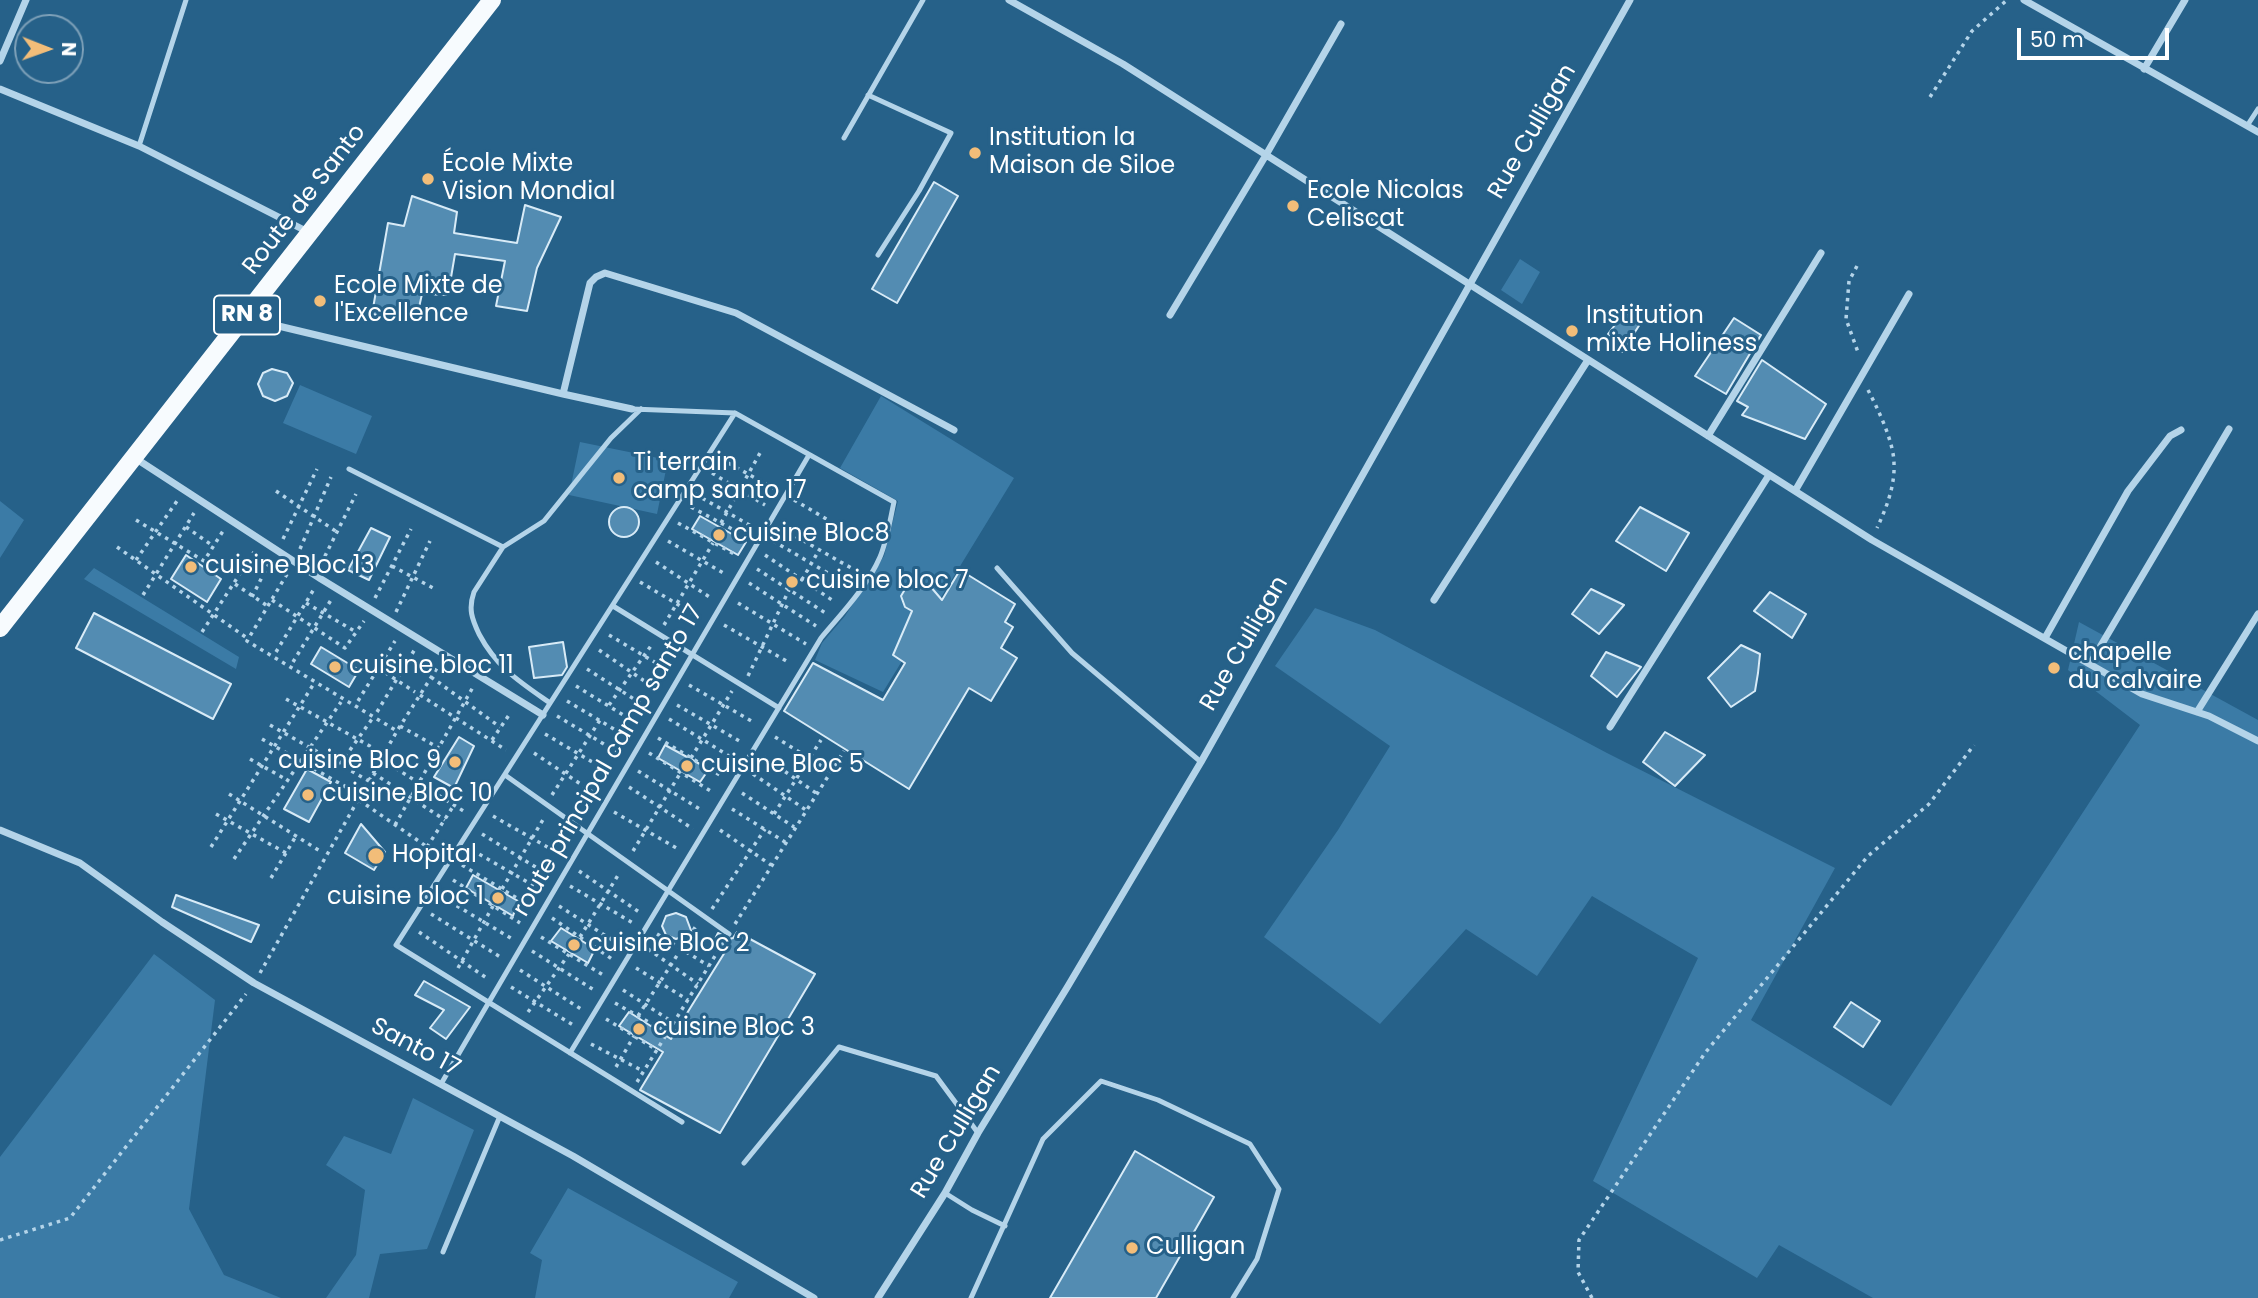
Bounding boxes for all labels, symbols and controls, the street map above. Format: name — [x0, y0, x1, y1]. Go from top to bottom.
north arrow — [14, 14, 84, 84]
scale bar — [2020, 14, 2172, 58]
text: 50 m — [2030, 25, 2084, 54]
text: N — [55, 42, 82, 57]
street label: Rue Culligan — [1483, 60, 1583, 204]
street label: Route de Santo — [237, 119, 373, 281]
place label: Institution la Maison de Siloe — [989, 125, 1175, 181]
marker: Institution la Maison de Siloe — [967, 145, 983, 161]
place label: École Mixte Vision Mondial — [442, 151, 615, 207]
marker: École Mixte Vision Mondial — [420, 171, 436, 187]
place label: Ecole Nicolas Celiscat — [1307, 178, 1464, 234]
marker: Ecole Nicolas Celiscat — [1285, 198, 1301, 214]
place label: Ecole Mixte de l'Excellence — [334, 273, 503, 329]
marker: Ecole Mixte de l'Excellence — [312, 293, 328, 309]
road number: RN 8 — [214, 296, 280, 334]
place label: Institution mixte Holiness — [1586, 303, 1757, 359]
marker: Institution mixte Holiness — [1564, 323, 1580, 339]
place label: Ti terrain camp santo 17 — [633, 450, 807, 506]
marker: Ti terrain camp santo 17 — [611, 470, 627, 486]
place label: cuisine Bloc8 — [733, 521, 890, 549]
marker: cuisine Bloc8 — [711, 527, 727, 543]
place label: cuisine Bloc 13 — [205, 553, 375, 581]
marker: cuisine Bloc 13 — [183, 559, 199, 575]
place label: cuisine bloc 7 — [806, 568, 968, 596]
street label: Rue Culligan — [1195, 572, 1295, 716]
marker: cuisine bloc 7 — [784, 574, 800, 590]
street label: route principal camp santo 17 — [508, 600, 710, 922]
place label: chapelle du calvaire — [2068, 640, 2202, 696]
place label: cuisine bloc 11 — [349, 653, 514, 681]
marker: cuisine bloc 11 — [327, 659, 343, 675]
marker: chapelle du calvaire — [2046, 660, 2062, 676]
place label: cuisine Bloc 9 — [278, 748, 441, 776]
place label: cuisine Bloc 5 — [701, 752, 864, 780]
marker: cuisine Bloc 9 — [447, 754, 463, 770]
marker: cuisine Bloc 5 — [679, 758, 695, 774]
place label: cuisine Bloc 10 — [322, 781, 493, 809]
marker: cuisine Bloc 10 — [300, 787, 316, 803]
place label: Hopital — [392, 842, 477, 870]
marker: Hopital — [366, 846, 386, 866]
place label: cuisine bloc 1 — [327, 884, 484, 912]
marker: cuisine bloc 1 — [490, 890, 506, 906]
place label: cuisine Bloc 2 — [588, 931, 750, 959]
marker: cuisine Bloc 2 — [566, 937, 582, 953]
street label: Santo 17 — [365, 1013, 465, 1083]
place label: cuisine Bloc 3 — [653, 1015, 815, 1043]
marker: cuisine Bloc 3 — [631, 1021, 647, 1037]
street label: Rue Culligan — [906, 1060, 1008, 1204]
place label: Culligan — [1146, 1234, 1245, 1262]
marker: Culligan — [1124, 1240, 1140, 1256]

